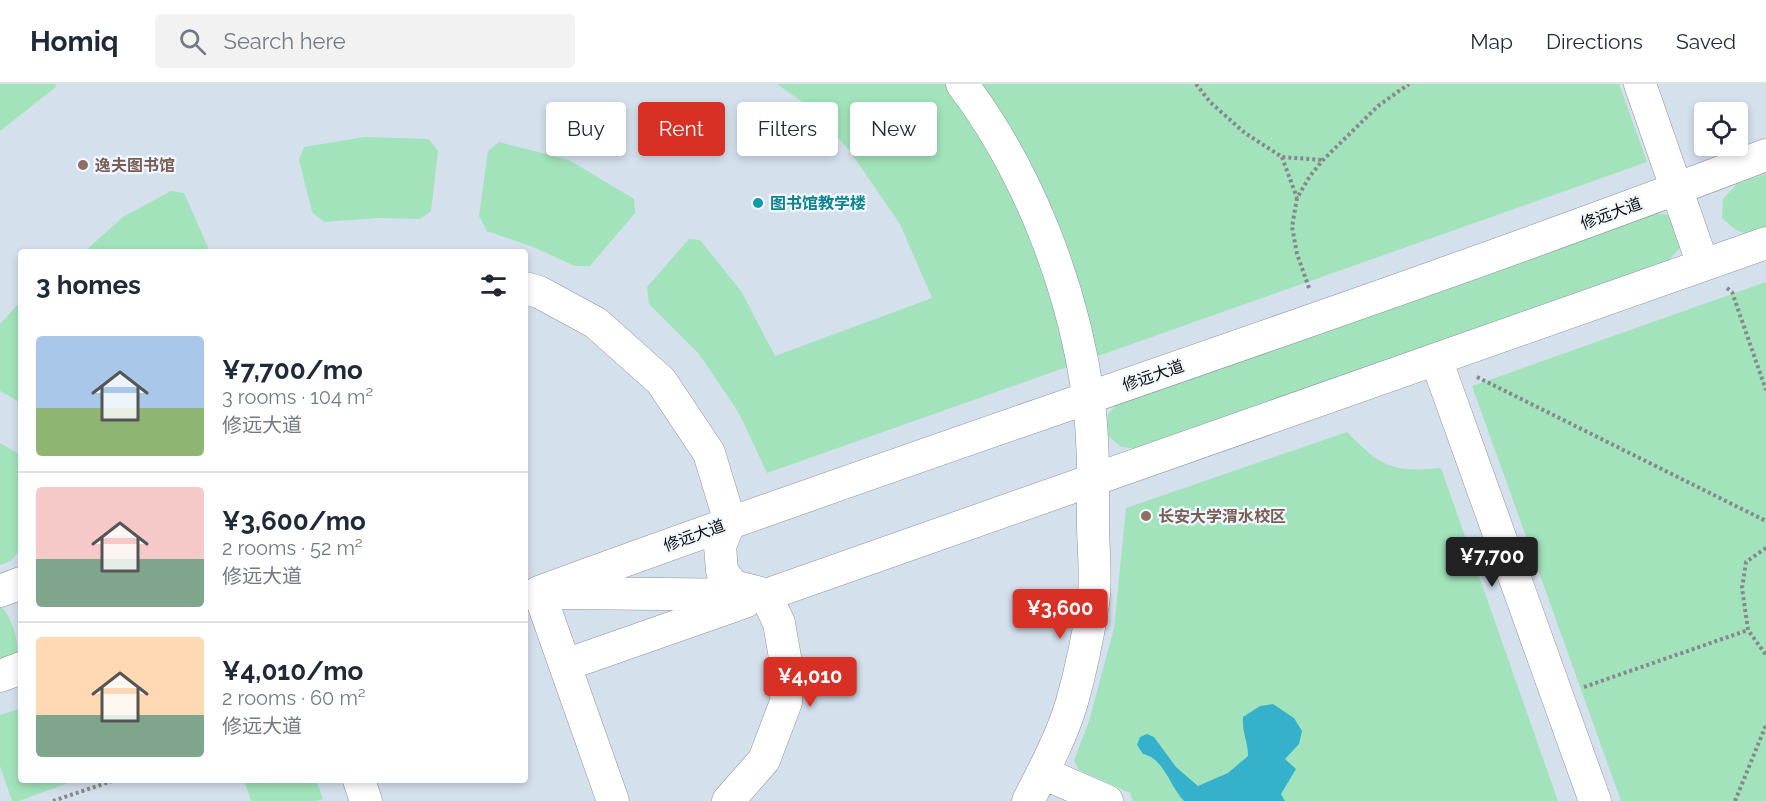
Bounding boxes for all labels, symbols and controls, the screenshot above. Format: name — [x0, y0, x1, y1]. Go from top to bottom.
search box — [155, 14, 575, 68]
text: Homiq — [30, 25, 119, 58]
icon: search — [176, 25, 209, 58]
text: Search here — [224, 28, 346, 54]
text: Map — [1470, 29, 1513, 54]
text: Directions — [1546, 29, 1643, 54]
text: Saved — [1676, 29, 1736, 54]
chip: Buy — [546, 102, 626, 156]
chip: Rent — [638, 102, 725, 156]
chip: Filters — [737, 102, 838, 156]
chip: New — [850, 102, 937, 156]
map controls — [1694, 102, 1748, 156]
button: locate — [1694, 102, 1748, 156]
place label: 逸夫图书馆 — [95, 156, 175, 175]
marker: 逸夫图书馆 — [76, 158, 90, 172]
place label: 图书馆教学楼 — [770, 194, 866, 213]
street label: 修远大道 — [1578, 194, 1644, 233]
marker: 图书馆教学楼 — [751, 196, 765, 210]
icon: filters — [477, 269, 510, 302]
text: 3 homes — [36, 270, 141, 300]
text: ¥7,700/mo — [222, 355, 363, 385]
street label: 修远大道 — [1120, 356, 1187, 395]
icon: home — [84, 360, 156, 432]
text: 3 rooms · 104 m² — [222, 385, 373, 409]
text: 修远大道 — [222, 413, 302, 437]
text: ¥3,600/mo — [222, 506, 366, 536]
place label: 长安大学渭水校区 — [1158, 507, 1286, 526]
marker: 长安大学渭水校区 — [1139, 509, 1153, 523]
icon: home — [84, 511, 156, 583]
street label: 修远大道 — [661, 516, 727, 555]
text: 2 rooms · 52 m² — [222, 536, 363, 560]
pin: ¥7,700 — [1443, 537, 1541, 588]
text: ¥7,700 — [1460, 544, 1524, 568]
text: 修远大道 — [222, 564, 302, 588]
pin: ¥3,600 — [1011, 589, 1109, 640]
text: ¥3,600 — [1027, 596, 1093, 620]
text: ¥4,010/mo — [222, 656, 363, 686]
pin: ¥4,010 — [761, 657, 859, 708]
icon: home — [84, 661, 156, 733]
text: ¥4,010 — [778, 664, 842, 688]
text: 2 rooms · 60 m² — [222, 686, 366, 710]
text: 修远大道 — [222, 714, 302, 738]

